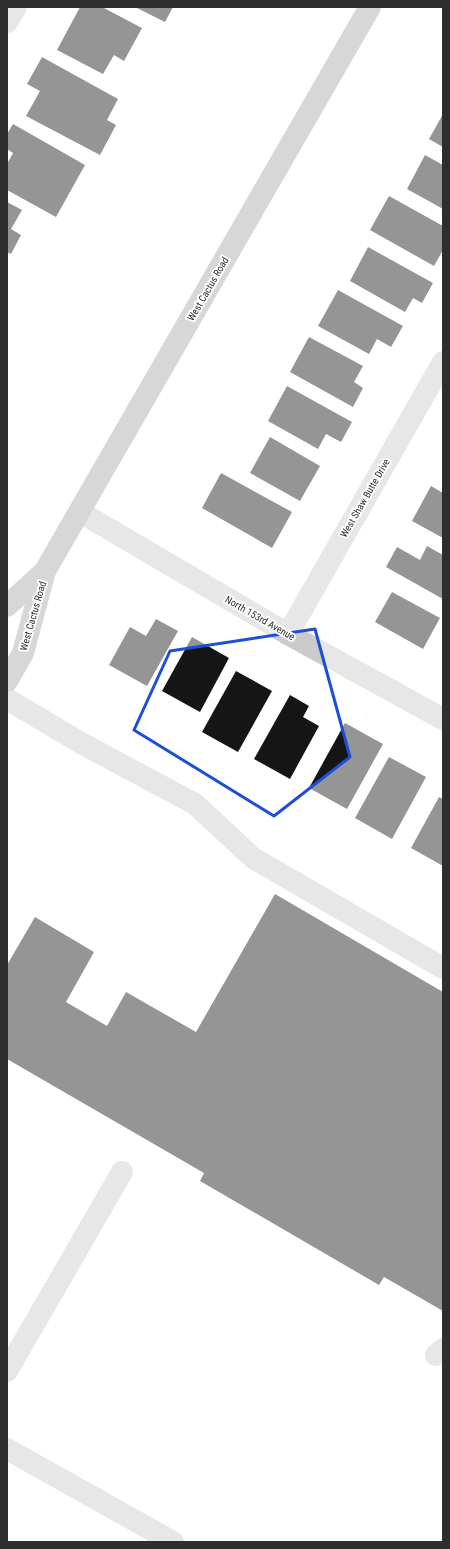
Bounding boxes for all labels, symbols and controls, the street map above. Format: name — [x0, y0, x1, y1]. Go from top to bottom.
street label: West Cactus Road — [185, 255, 231, 323]
street label: West Shaw Butte Drive — [338, 457, 392, 539]
street label: West Cactus Road — [18, 580, 48, 652]
street label: North 153rd Avenue — [223, 594, 297, 643]

